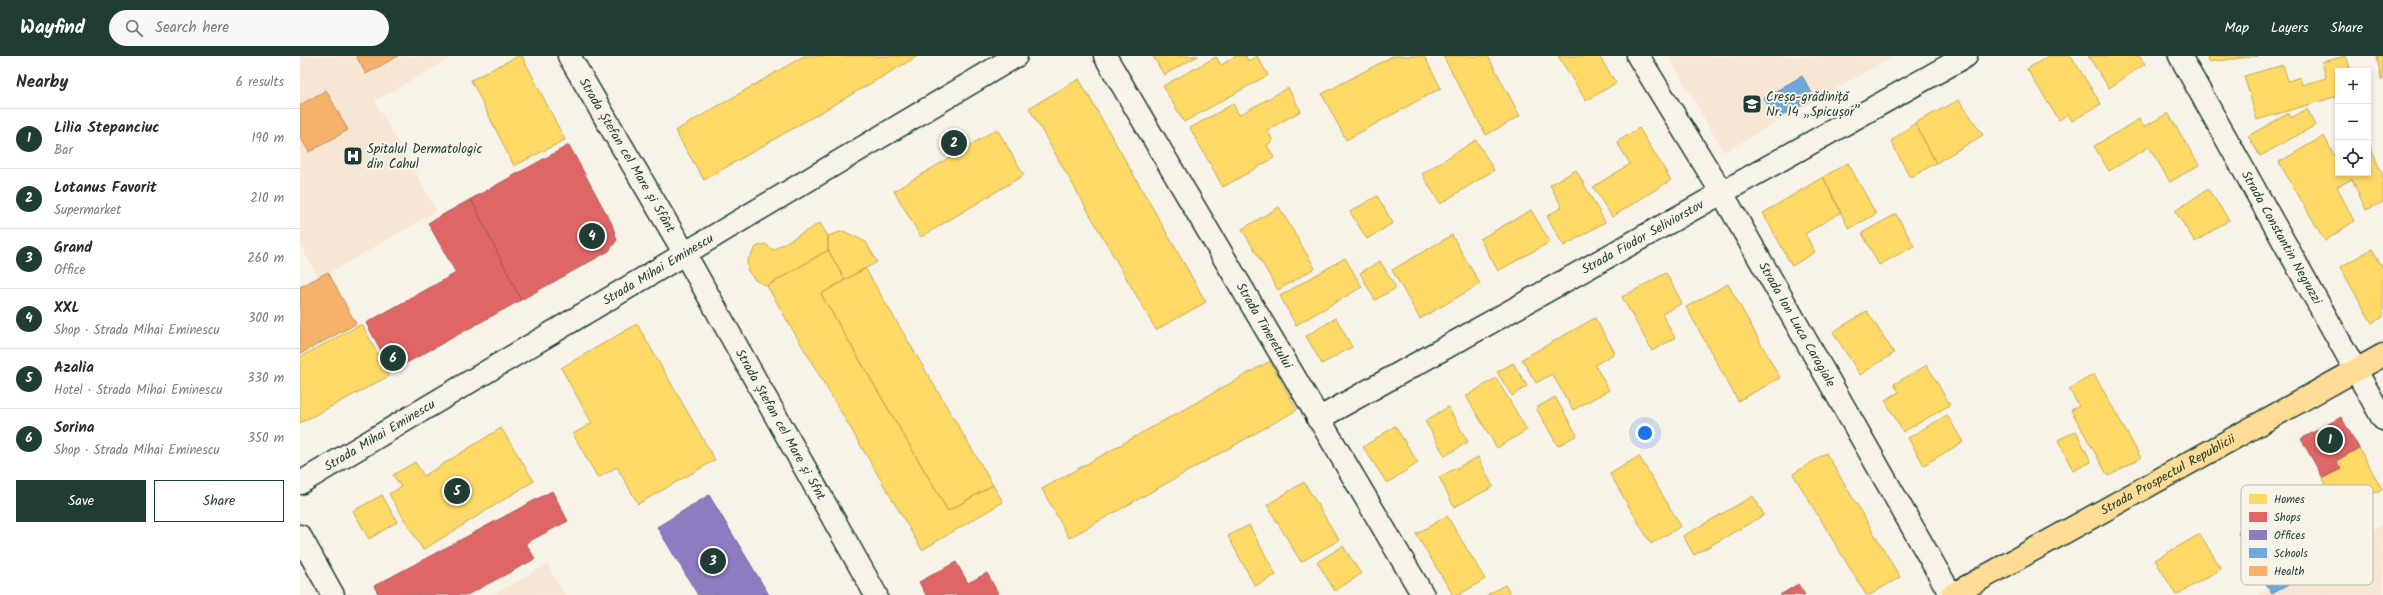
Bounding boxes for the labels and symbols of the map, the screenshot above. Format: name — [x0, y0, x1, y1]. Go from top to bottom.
street label: Strada Ștefan cel Mare și Sfânt — [573, 74, 681, 238]
place label: Creșa-grădiniță Nr. 14 „Spicușor” — [1766, 87, 1860, 123]
school or university icon: Creșa-grădiniță Nr. 14 „Spicușor” — [1741, 93, 1763, 115]
pin: 2 — [941, 128, 967, 158]
place label: Spitalul Dermatologic din Cahul — [367, 139, 482, 175]
hospital icon: Spitalul Dermatologic din Cahul — [342, 145, 364, 167]
street label: Strada Constantin Negruzzi — [2236, 167, 2328, 309]
street label: Strada Fiodor Seliviorstov — [1577, 194, 1708, 280]
pin: 4 — [579, 221, 605, 251]
street label: Strada Mihai Eminescu — [598, 228, 718, 311]
street label: Strada Ion Luca Caragiale — [1753, 258, 1841, 391]
street label: Strada Tineretului — [1230, 278, 1298, 373]
pin: 6 — [380, 343, 406, 373]
street label: Strada Ștefan cel Mare și Sfnt — [730, 345, 832, 505]
street label: Strada Mihai Eminescu — [320, 394, 440, 477]
your location — [1635, 423, 1655, 443]
pin: 1 — [2317, 425, 2343, 455]
street label: Strada Prospectul Republicii — [2096, 428, 2240, 521]
pin: 5 — [444, 476, 470, 506]
legend — [2241, 485, 2373, 585]
text: Homes — [2274, 491, 2305, 509]
text: Shops — [2274, 509, 2301, 527]
text: Offices — [2274, 527, 2306, 545]
text: Schools — [2274, 545, 2308, 563]
pin: 3 — [700, 546, 726, 576]
text: Health — [2274, 563, 2304, 581]

